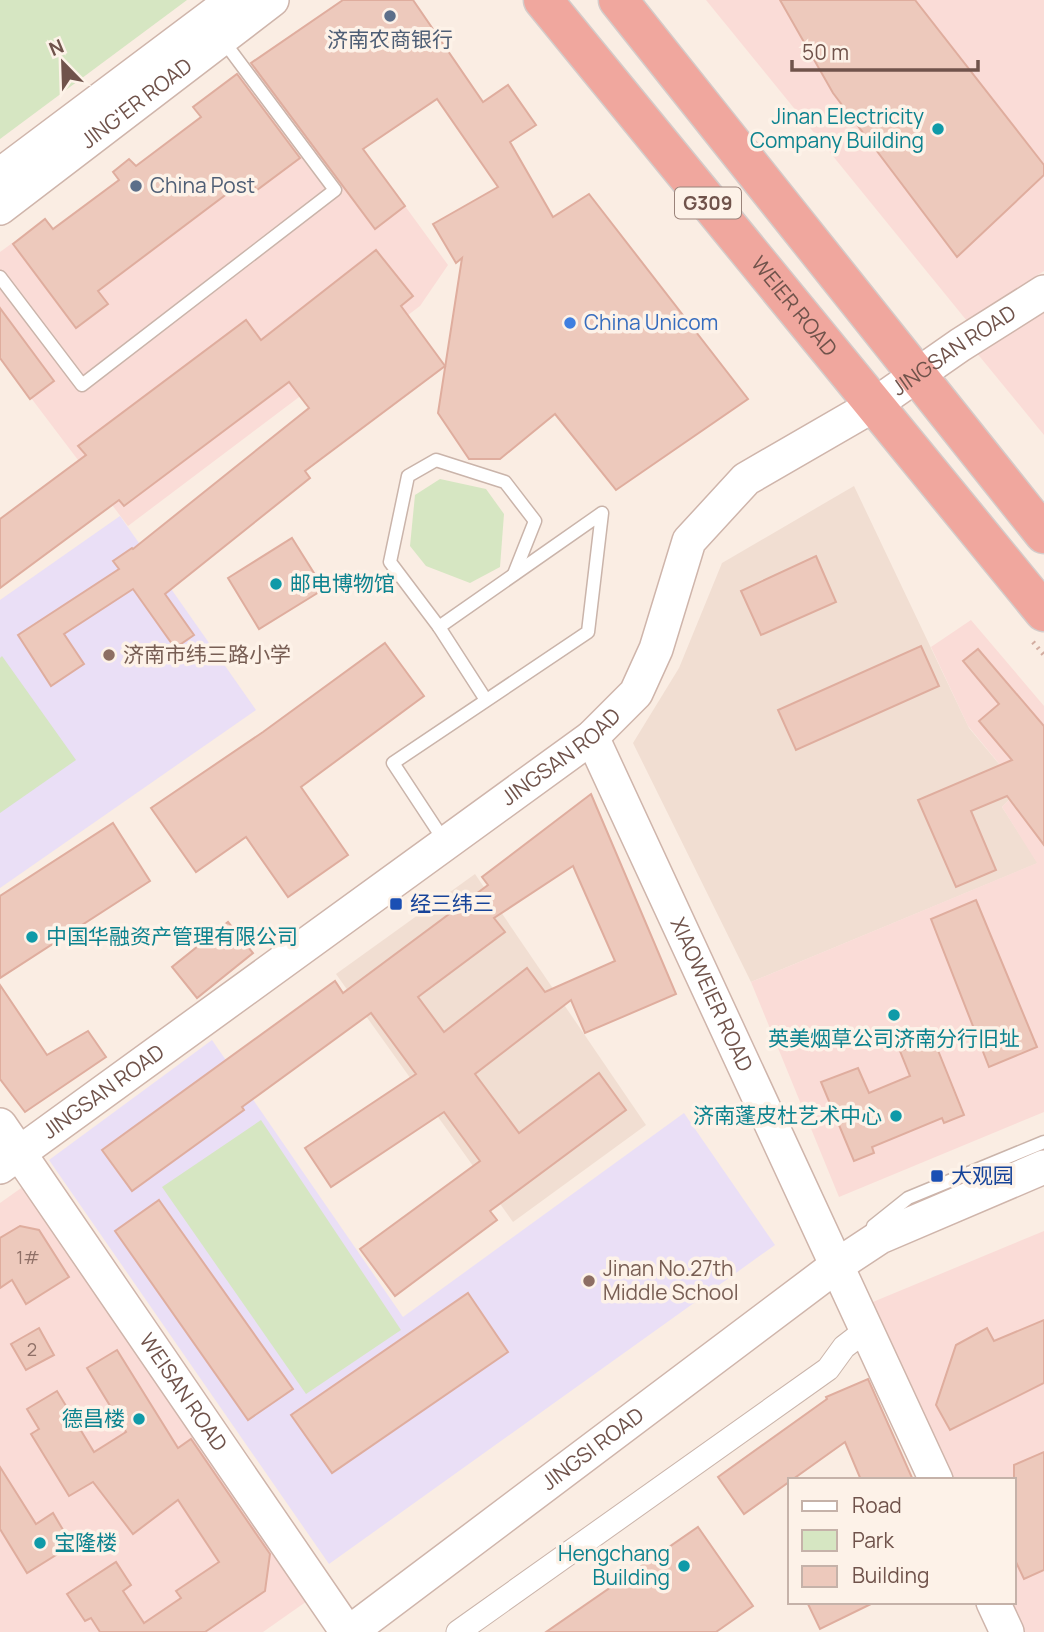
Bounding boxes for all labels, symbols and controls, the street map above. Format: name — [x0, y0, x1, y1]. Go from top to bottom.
marker: 济南农商银行 — [382, 8, 398, 24]
place label: 济南农商银行 — [327, 25, 453, 53]
north arrow — [28, 28, 98, 98]
scale bar — [792, 28, 978, 72]
text: N — [45, 33, 68, 62]
text: 50 m — [802, 38, 849, 66]
street label: JING'ER ROAD — [75, 51, 197, 154]
place label: Jinan Electricity Company Building — [750, 102, 924, 154]
marker: Jinan Electricity Company Building — [930, 121, 946, 137]
place label: China Post — [150, 171, 255, 199]
marker: China Post — [128, 178, 144, 194]
road number: G309 — [675, 188, 741, 218]
street label: WEIER ROAD — [745, 250, 844, 362]
street label: JINGSAN ROAD — [886, 298, 1021, 402]
place label: China Unicom — [584, 308, 718, 336]
marker: China Unicom — [562, 315, 578, 331]
place label: 邮电博物馆 — [290, 569, 395, 597]
marker: 邮电博物馆 — [268, 576, 284, 592]
place label: 济南市纬三路小学 — [123, 640, 291, 668]
marker: 济南市纬三路小学 — [101, 647, 117, 663]
street label: JINGSAN ROAD — [495, 701, 626, 811]
place label: 经三纬三 — [410, 889, 494, 917]
marker: 经三纬三 — [388, 896, 404, 912]
street label: XIAOWEIER ROAD — [665, 913, 760, 1076]
place label: 中国华融资产管理有限公司 — [46, 922, 298, 950]
marker: 中国华融资产管理有限公司 — [24, 929, 40, 945]
marker: 英美烟草公司济南分行旧址 — [886, 1007, 902, 1023]
place label: 英美烟草公司济南分行旧址 — [768, 1024, 1020, 1052]
street label: JINGSAN ROAD — [36, 1037, 170, 1145]
place label: 济南蓬皮杜艺术中心 — [693, 1101, 882, 1129]
marker: 济南蓬皮杜艺术中心 — [888, 1108, 904, 1124]
place label: 大观园 — [951, 1161, 1014, 1189]
marker: 大观园 — [929, 1168, 945, 1184]
house number: 1# — [16, 1245, 40, 1269]
place label: Jinan No.27th Middle School — [603, 1254, 739, 1306]
marker: Jinan No.27th Middle School — [581, 1273, 597, 1289]
street label: WEISAN ROAD — [134, 1327, 234, 1456]
house number: 2 — [27, 1337, 37, 1361]
street label: JINGSI ROAD — [535, 1401, 649, 1496]
place label: 德昌楼 — [62, 1404, 125, 1432]
marker: 德昌楼 — [131, 1411, 147, 1427]
legend — [788, 1478, 1016, 1604]
text: Road — [852, 1491, 902, 1519]
text: Park — [852, 1526, 894, 1554]
place label: 宝隆楼 — [54, 1528, 117, 1556]
marker: 宝隆楼 — [32, 1535, 48, 1551]
place label: Hengchang Building — [558, 1539, 670, 1591]
marker: Hengchang Building — [676, 1558, 692, 1574]
text: Building — [852, 1561, 929, 1589]

